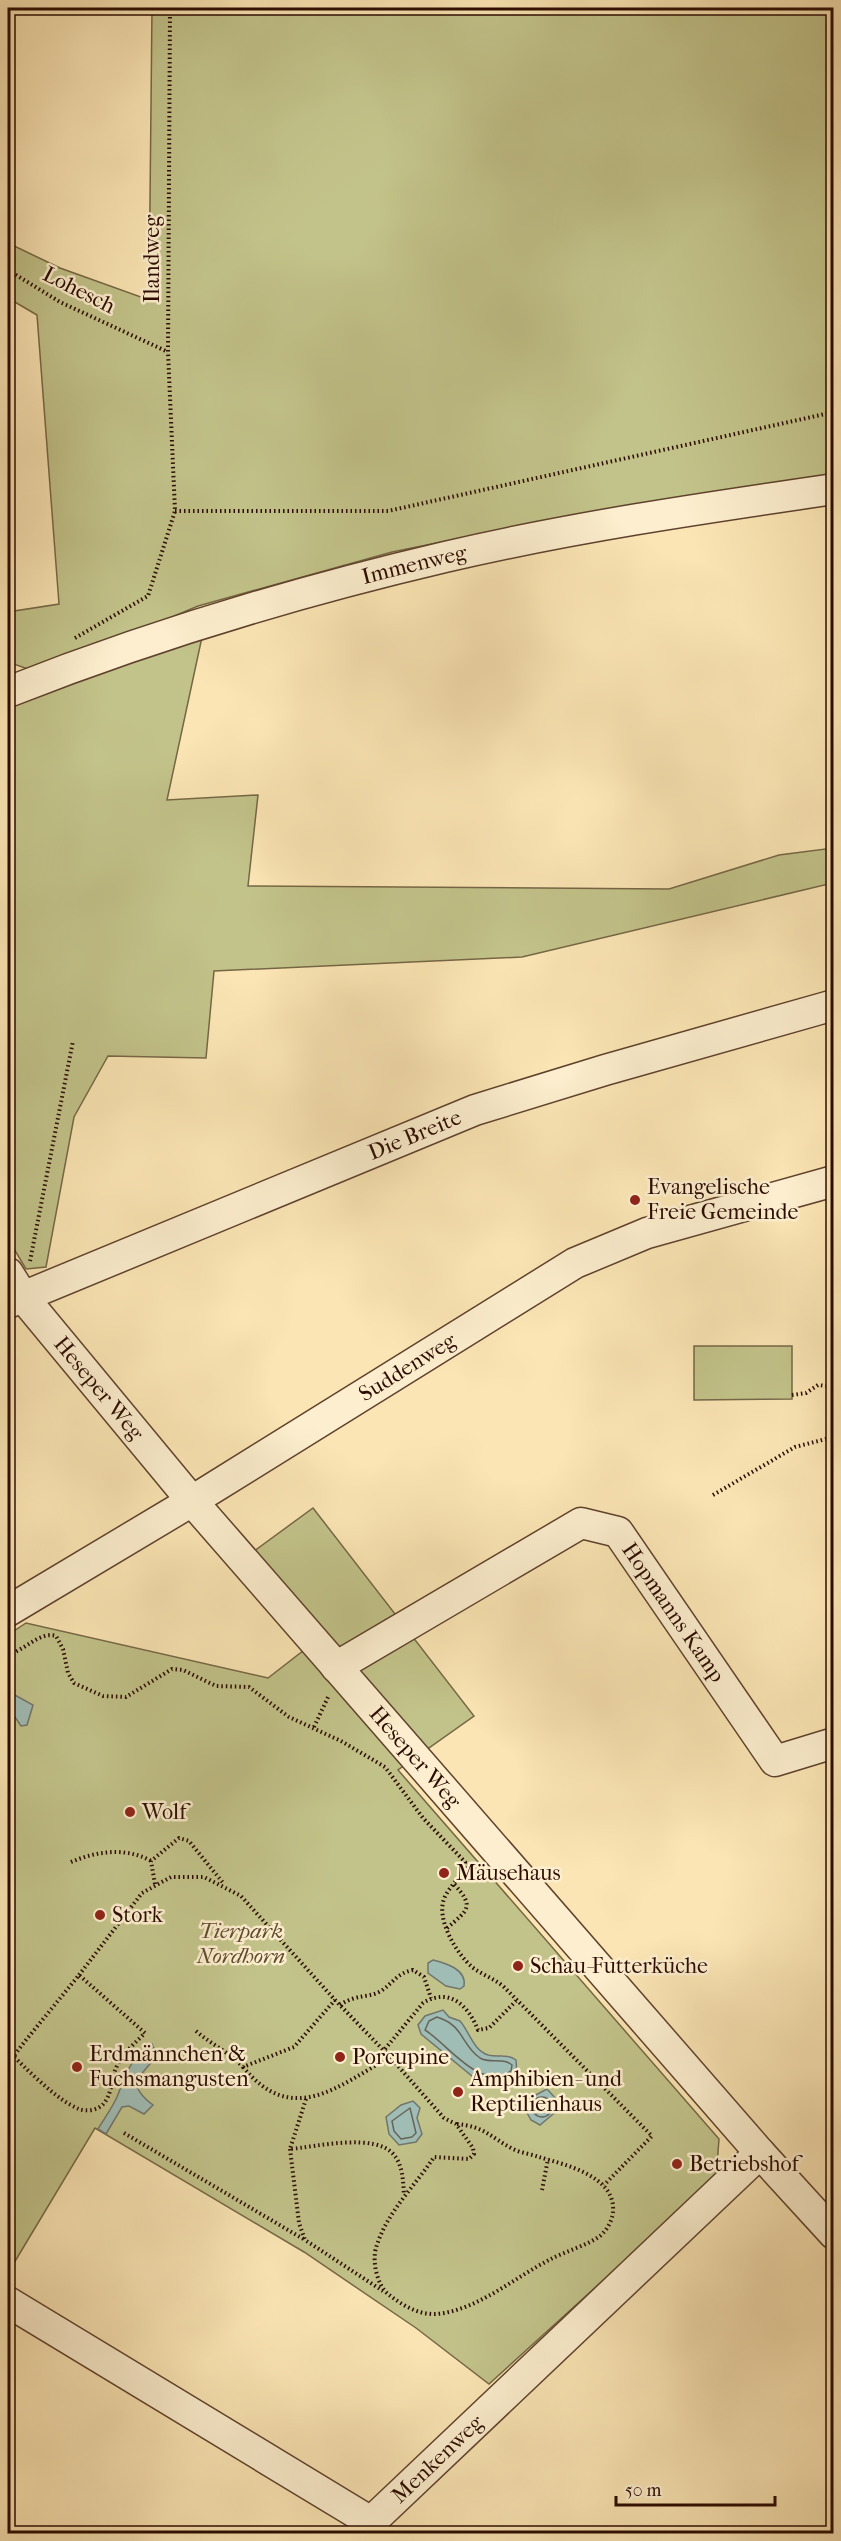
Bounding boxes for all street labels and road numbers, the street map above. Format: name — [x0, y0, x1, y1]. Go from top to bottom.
street label: Ilandweg — [139, 215, 165, 303]
street label: Lohesch — [39, 261, 120, 319]
street label: Immenweg — [359, 539, 469, 590]
street label: Die Breite — [364, 1104, 465, 1166]
street label: Suddenweg — [354, 1327, 461, 1407]
street label: Heseper Weg — [48, 1331, 149, 1446]
street label: Hopmanns Kamp — [616, 1538, 730, 1688]
street label: Heseper Weg — [364, 1701, 467, 1814]
street label: Menkenweg — [386, 2409, 489, 2508]

